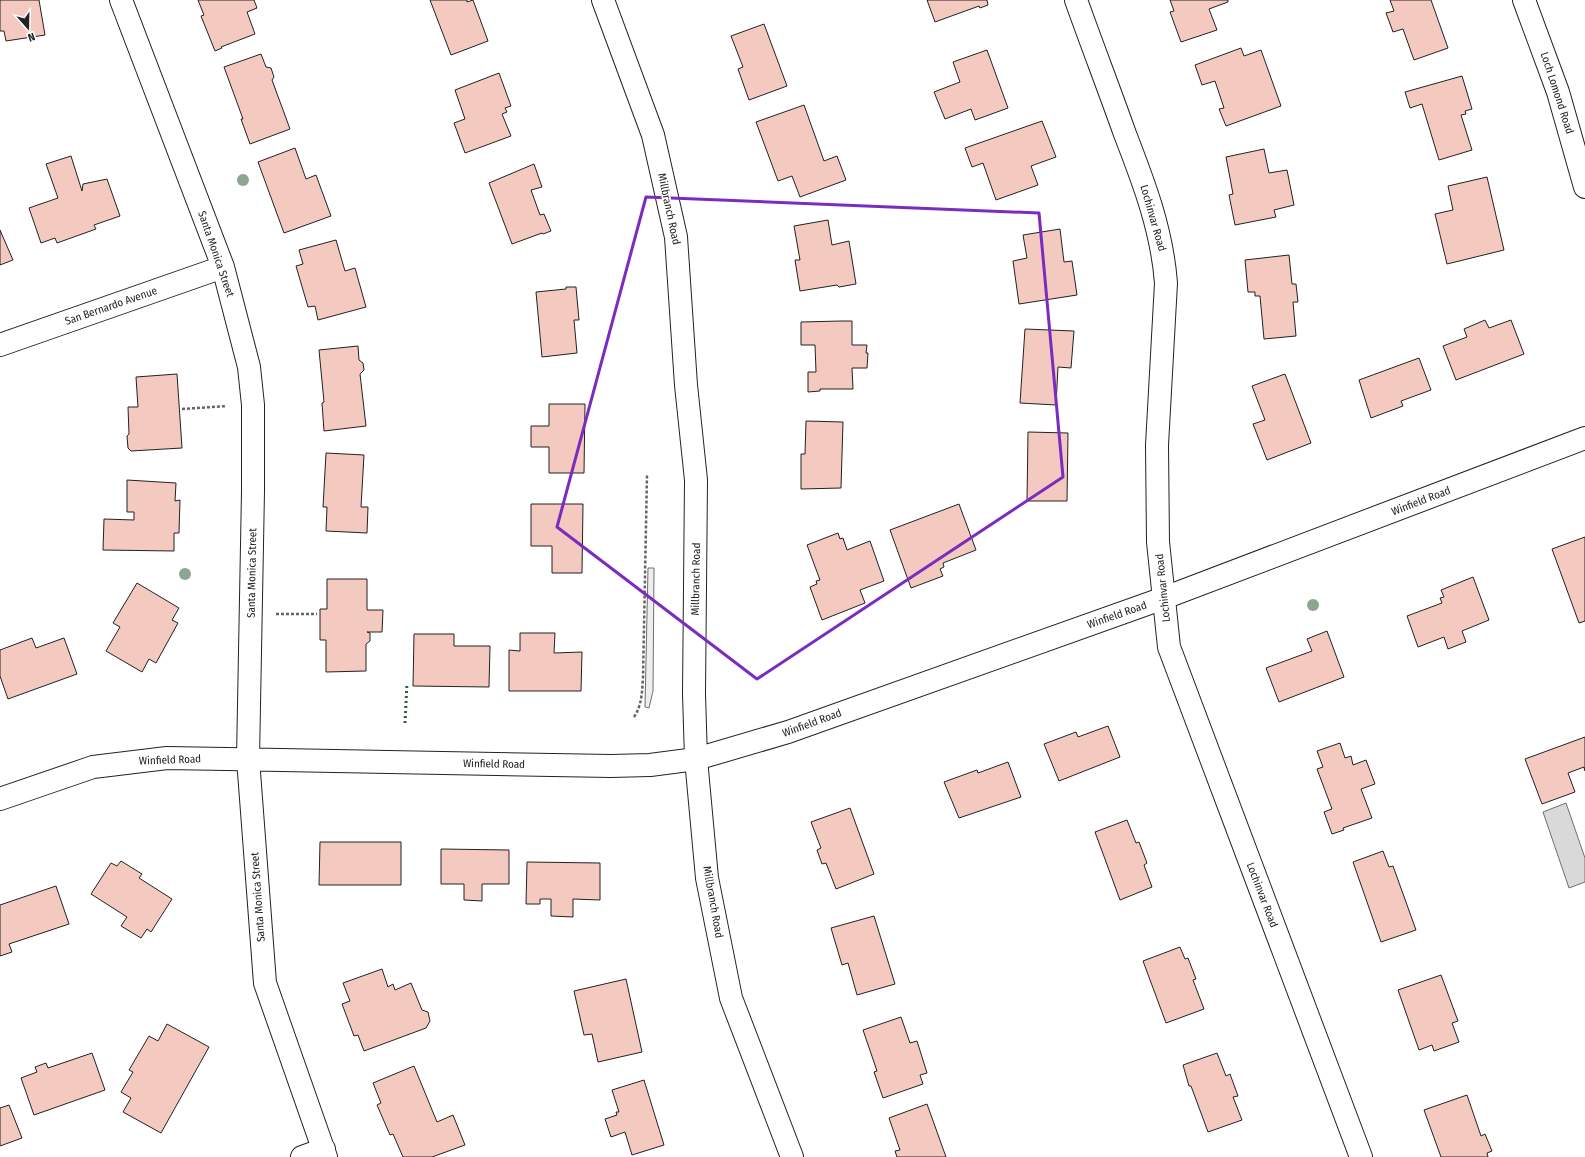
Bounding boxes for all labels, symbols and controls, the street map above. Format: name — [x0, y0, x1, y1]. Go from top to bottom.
north arrow — [8, 8, 48, 48]
text: N — [26, 30, 37, 44]
street label: Loch Lomond Road — [1538, 50, 1576, 136]
street label: Millbranch Road — [655, 172, 683, 246]
street label: Lochinvar Road — [1137, 183, 1169, 253]
street label: Santa Monica Street — [195, 209, 237, 299]
street label: San Bernardo Avenue — [63, 284, 159, 328]
street label: Winfield Road — [1390, 484, 1452, 518]
street label: Santa Monica Street — [245, 528, 259, 618]
street label: Millbranch Road — [689, 542, 703, 616]
street label: Lochinvar Road — [1153, 553, 1173, 623]
street label: Winfield Road — [1086, 599, 1148, 631]
street label: Winfield Road — [781, 706, 843, 740]
street label: Winfield Road — [139, 752, 201, 768]
street label: Winfield Road — [463, 757, 525, 771]
street label: Santa Monica Street — [248, 851, 268, 942]
street label: Lochinvar Road — [1244, 861, 1280, 929]
street label: Millbranch Road — [700, 865, 726, 939]

